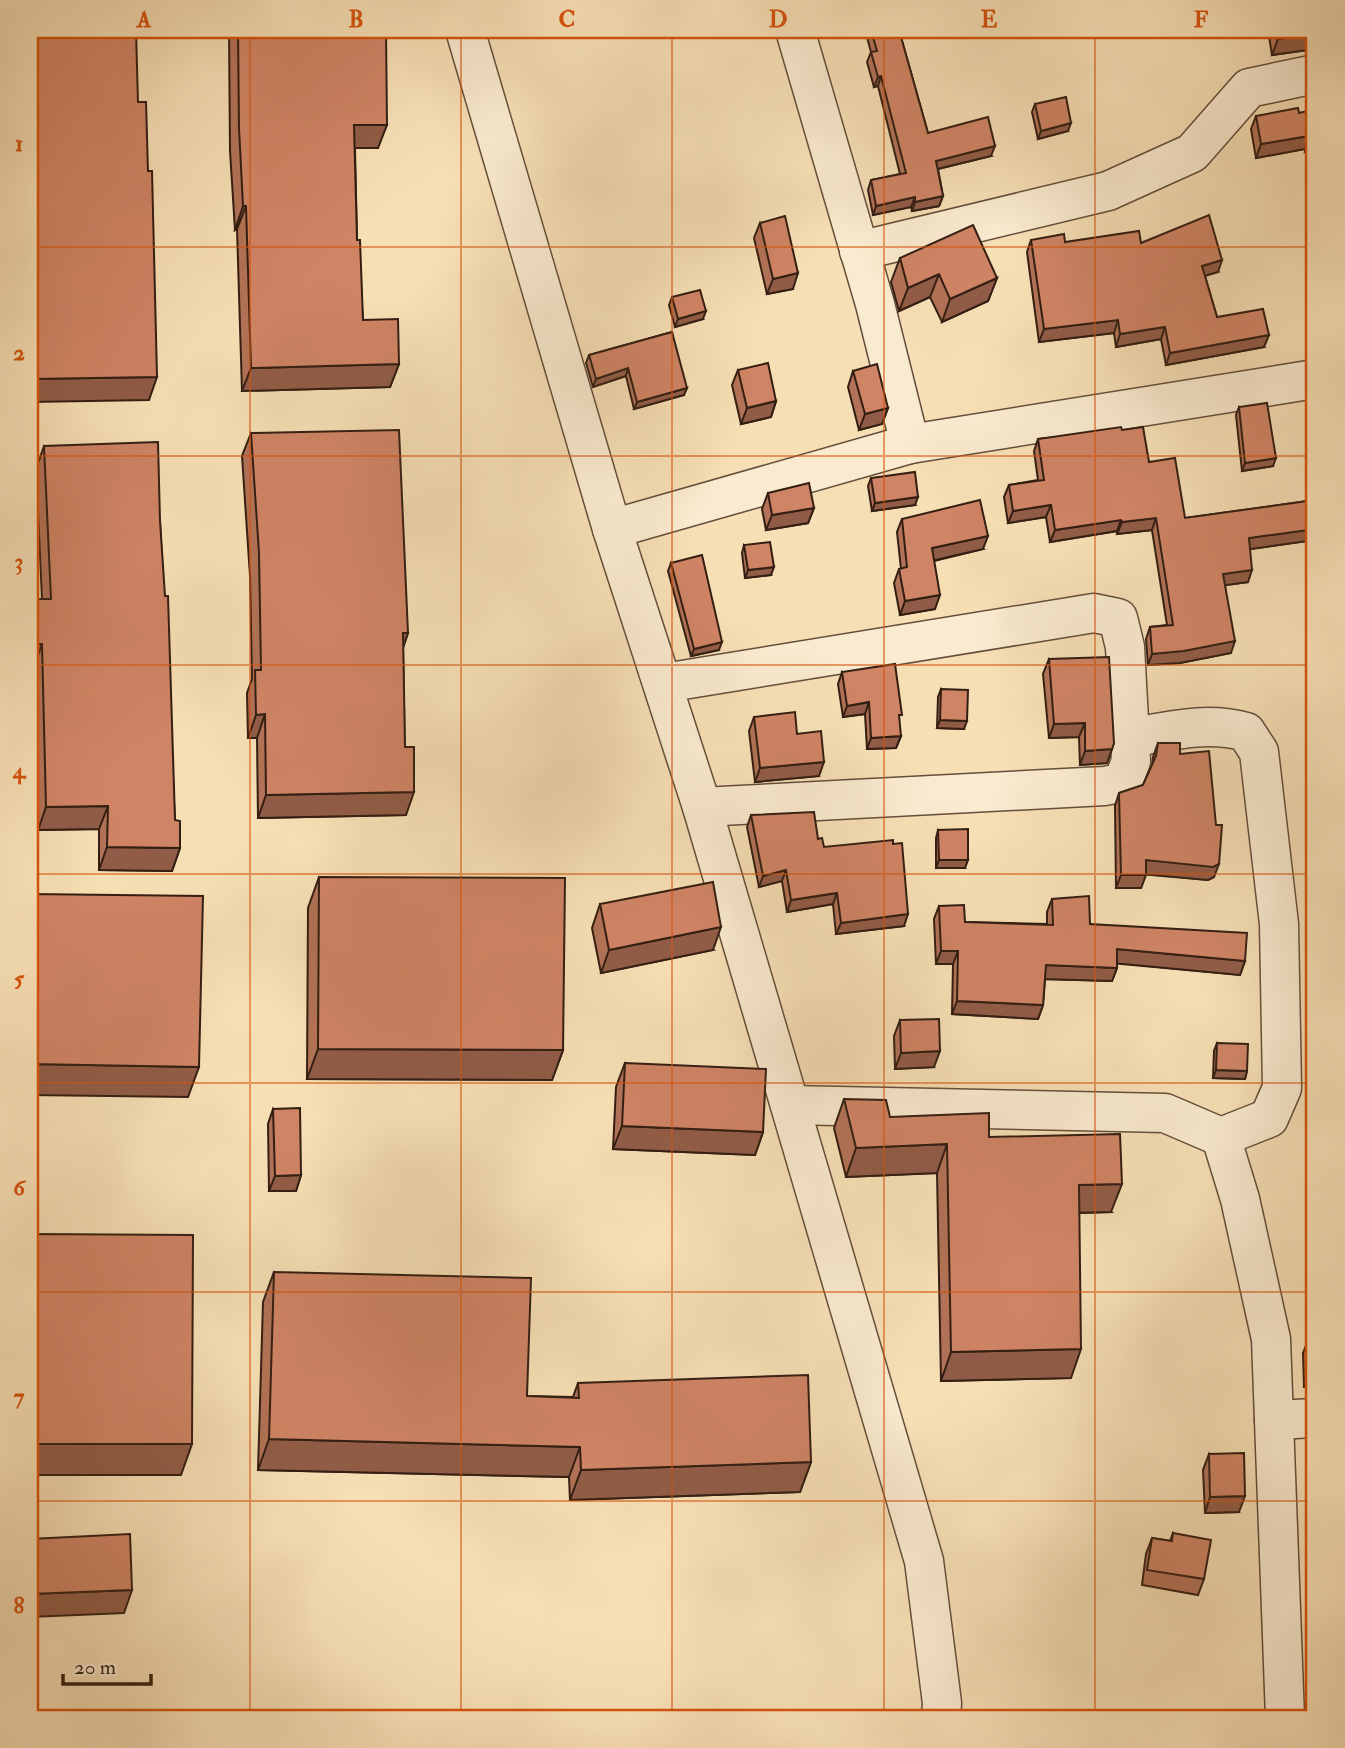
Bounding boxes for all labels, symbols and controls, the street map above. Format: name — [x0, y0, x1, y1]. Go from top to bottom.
text: A — [136, 5, 152, 34]
text: B — [348, 5, 364, 34]
text: C — [559, 5, 575, 34]
text: D — [769, 5, 787, 34]
text: E — [981, 5, 998, 34]
text: F — [1194, 5, 1209, 34]
text: 1 — [15, 129, 23, 158]
text: 2 — [13, 338, 25, 367]
text: 3 — [15, 547, 23, 576]
text: 4 — [12, 756, 27, 785]
text: 5 — [14, 964, 25, 993]
text: 6 — [13, 1173, 27, 1202]
text: 7 — [14, 1382, 25, 1411]
text: 8 — [14, 1591, 25, 1620]
scale bar — [63, 1643, 150, 1687]
text: 20 m — [74, 1654, 116, 1681]

